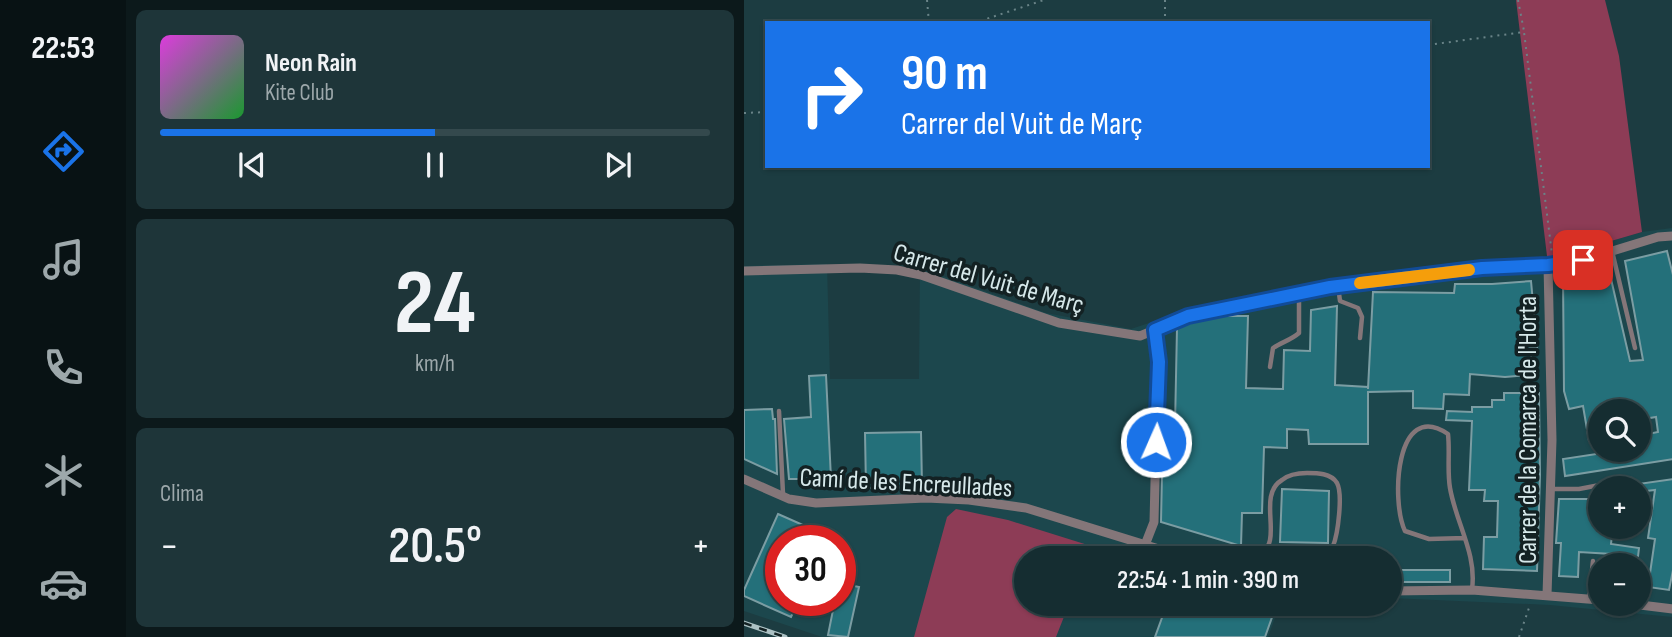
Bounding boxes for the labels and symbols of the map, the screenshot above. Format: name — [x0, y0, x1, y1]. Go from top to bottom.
pin — [1553, 230, 1613, 290]
street label: Carrer del Vuit de Març — [890, 237, 1087, 321]
street label: Carrer de la Comarca de l'Horta — [1513, 296, 1544, 564]
position arrow — [1119, 405, 1193, 479]
street label: Camí de les Encreullades — [799, 462, 1013, 505]
speed limit sign: 30 — [765, 525, 856, 616]

